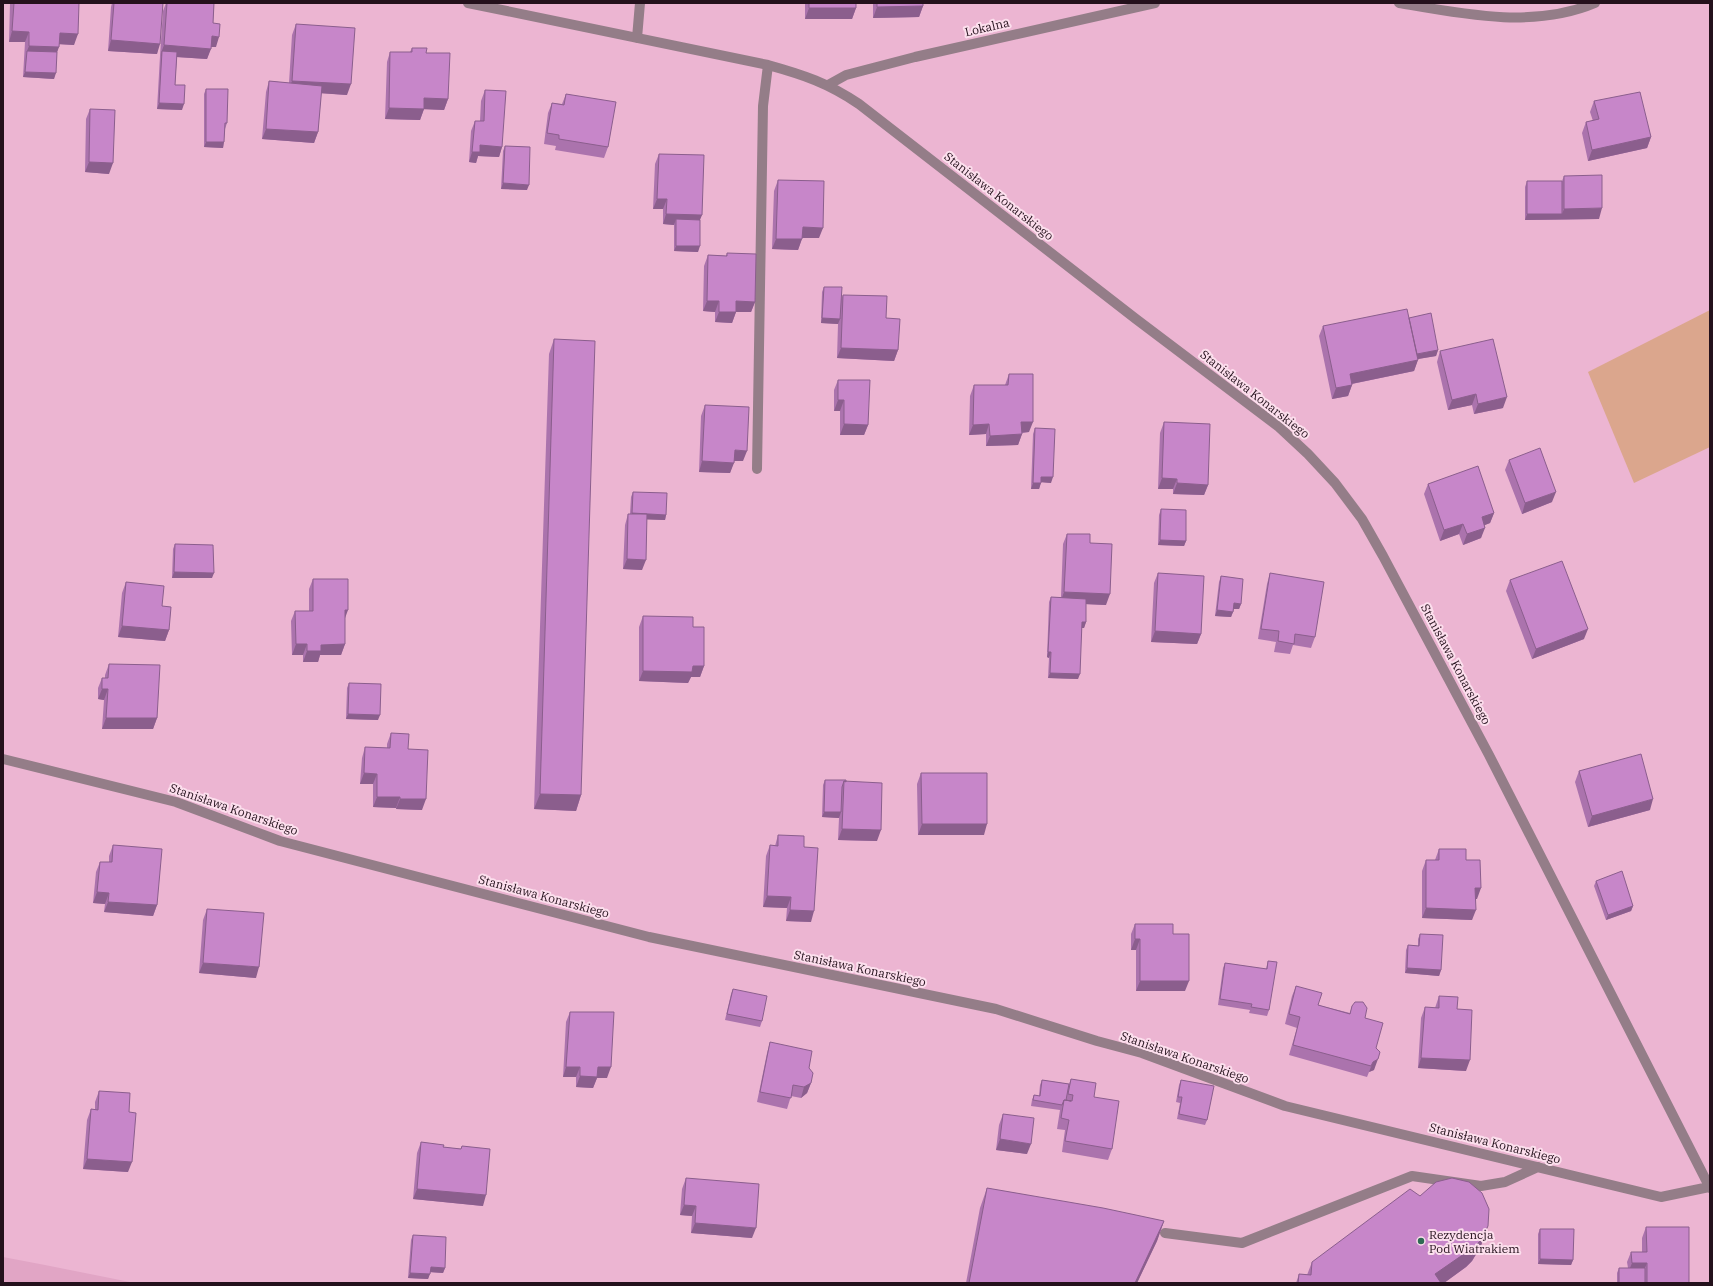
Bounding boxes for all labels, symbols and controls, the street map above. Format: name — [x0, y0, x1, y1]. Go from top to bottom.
street label: Lokalna — [963, 14, 1011, 39]
street label: Stanisława Konarskiego — [941, 149, 1057, 244]
street label: Stanisława Konarskiego — [1197, 347, 1313, 442]
street label: Stanisława Konarskiego — [1418, 601, 1494, 727]
street label: Stanisława Konarskiego — [168, 780, 300, 838]
street label: Stanisława Konarskiego — [477, 871, 611, 921]
street label: Stanisława Konarskiego — [793, 947, 928, 989]
street label: Stanisława Konarskiego — [1119, 1028, 1251, 1086]
street label: Stanisława Konarskiego — [1428, 1119, 1562, 1167]
place label: Rezydencja Pod Wiatrakiem — [1429, 1227, 1520, 1256]
marker: Rezydencja Pod Wiatrakiem — [1416, 1236, 1426, 1246]

